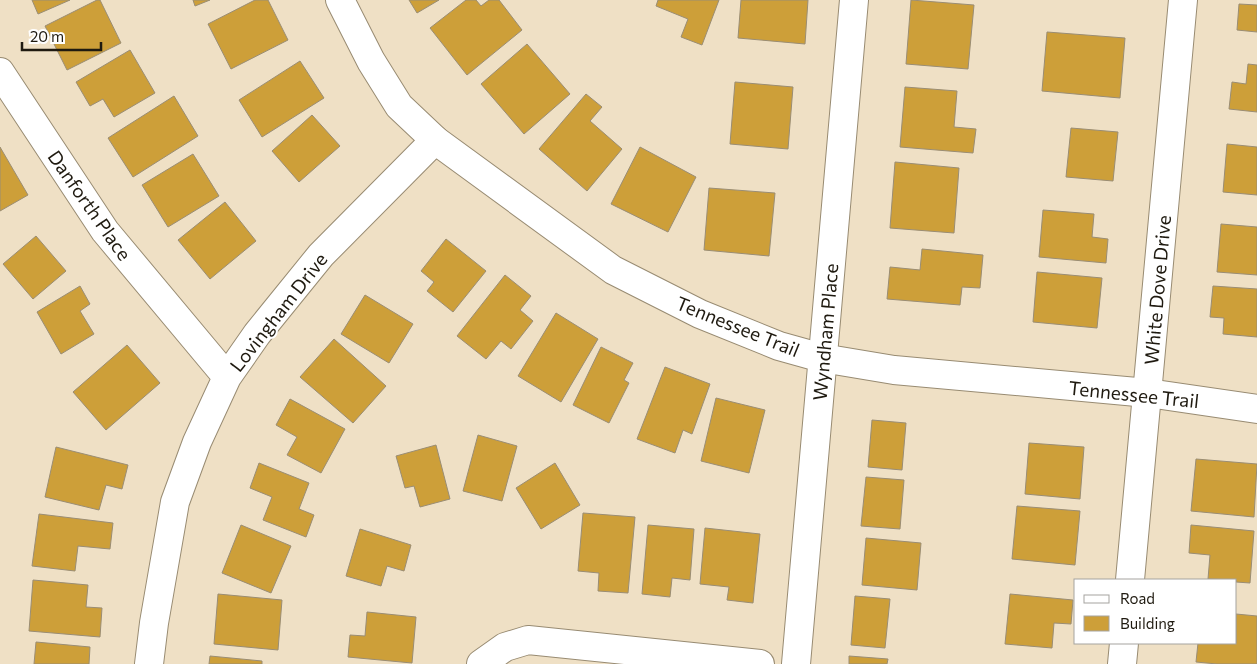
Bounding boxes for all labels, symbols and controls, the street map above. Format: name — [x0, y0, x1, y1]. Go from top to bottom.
scale bar — [22, 20, 101, 52]
text: 20 m — [30, 27, 64, 45]
street label: Danforth Place — [44, 145, 136, 265]
street label: White Dove Drive — [1139, 214, 1175, 366]
street label: Lovingham Drive — [224, 248, 332, 376]
street label: Wyndham Place — [808, 262, 842, 402]
street label: Tennessee Trail — [673, 291, 803, 361]
street label: Tennessee Trail — [1068, 376, 1200, 412]
legend — [1074, 579, 1237, 644]
text: Road — [1120, 589, 1155, 607]
text: Building — [1120, 614, 1175, 632]

